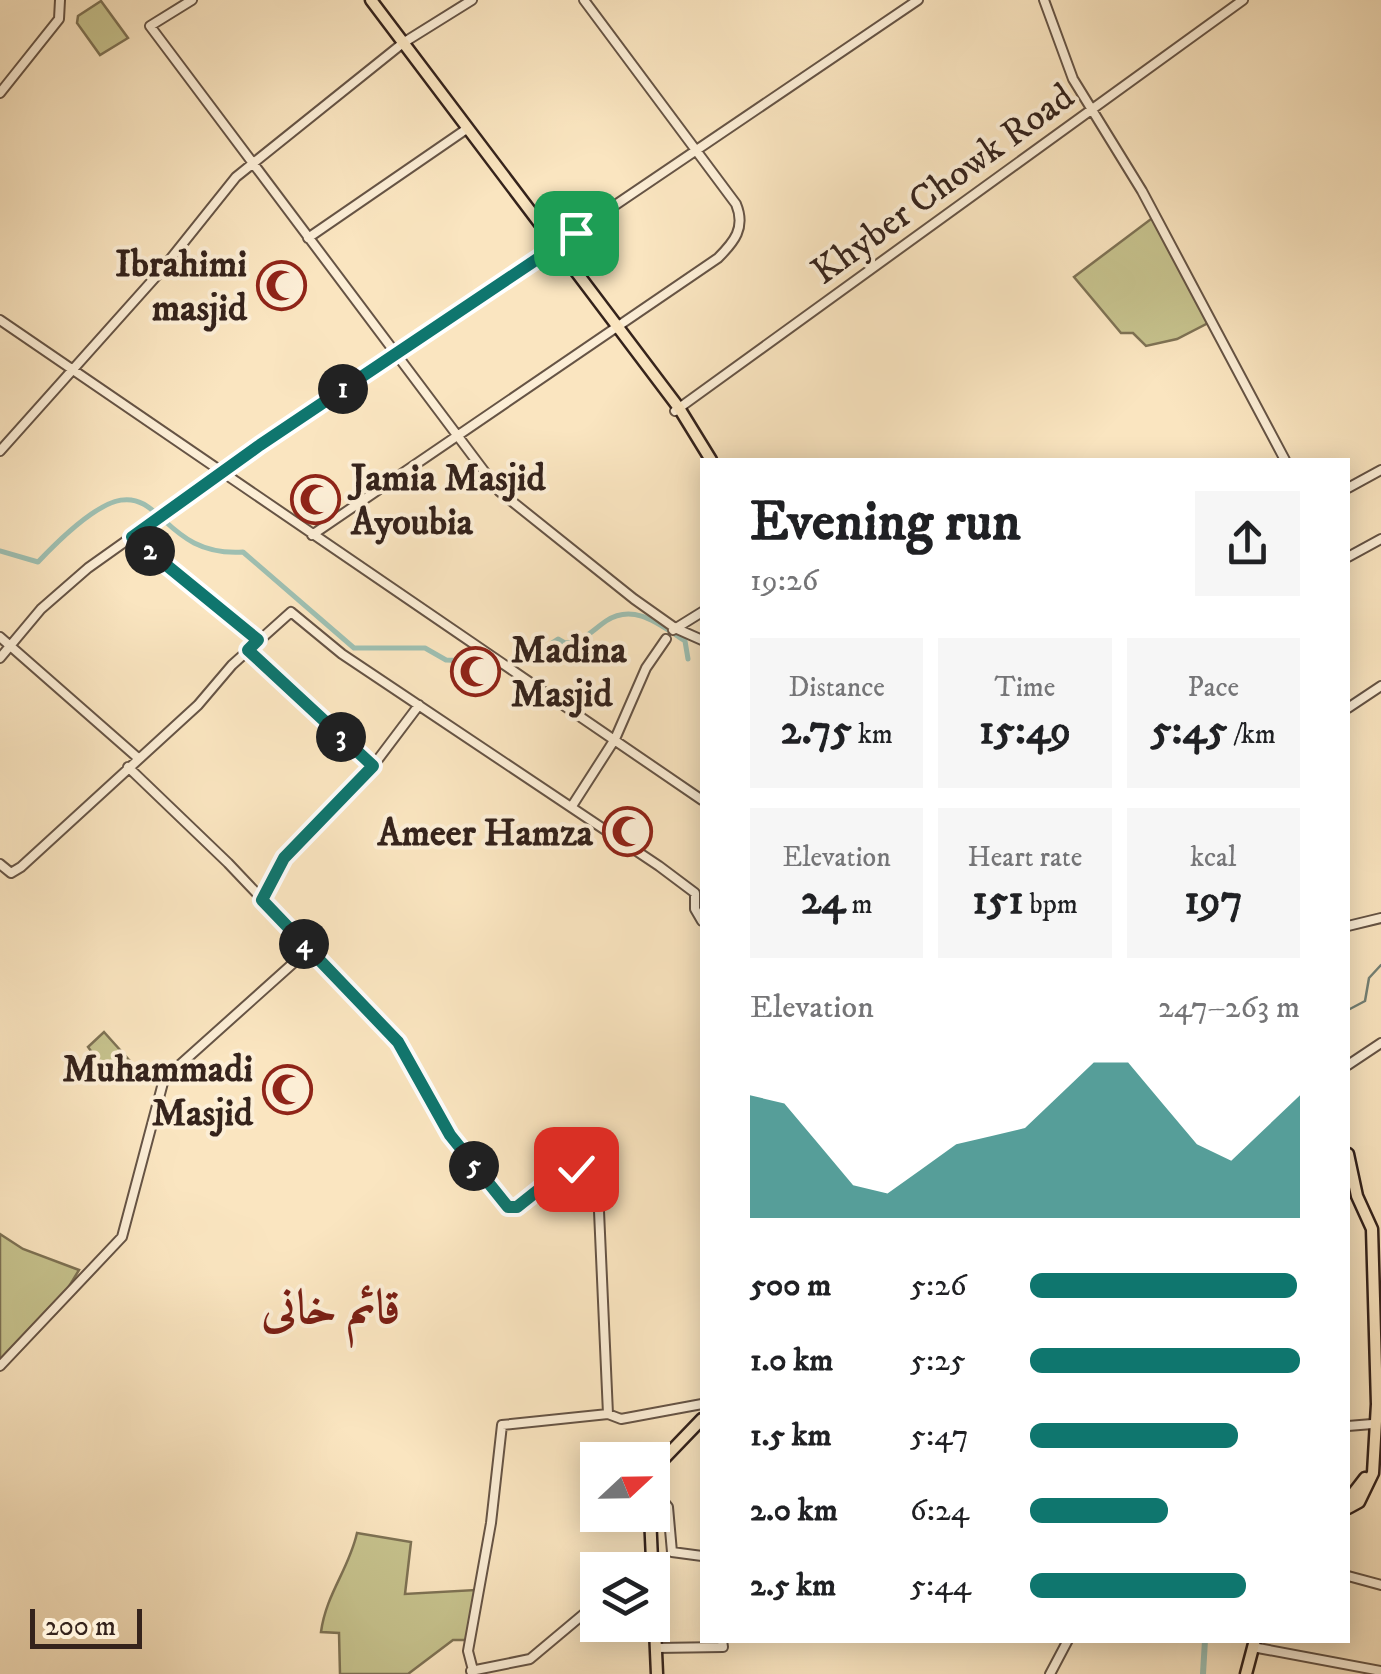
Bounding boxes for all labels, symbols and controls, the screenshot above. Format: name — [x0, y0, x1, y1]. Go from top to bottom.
street label: Khyber Chowk Road — [802, 73, 1084, 296]
pin — [534, 191, 619, 276]
icon: arrive — [549, 206, 604, 261]
place label: Ibrahimi masjid — [115, 241, 248, 333]
mosque icon: Ibrahimi masjid — [256, 259, 308, 311]
pin: 1 — [318, 364, 368, 414]
text: 1 — [338, 371, 348, 406]
place label: Jamia Masjid Ayoubia — [347, 455, 547, 547]
mosque icon: Jamia Masjid Ayoubia — [290, 473, 342, 525]
text: Evening run — [750, 489, 1021, 558]
button: share — [1195, 491, 1300, 596]
pin: 2 — [125, 526, 175, 576]
text: 2 — [143, 533, 157, 568]
text: 19:26 — [750, 561, 818, 601]
place label: Madina Masjid — [511, 627, 627, 719]
mosque icon: Madina Masjid — [450, 645, 502, 697]
text: Distance — [788, 670, 885, 705]
text: Time — [995, 670, 1055, 705]
text: Pace — [1187, 670, 1239, 705]
text: 2.75 — [780, 705, 852, 757]
text: 15:49 — [979, 705, 1071, 757]
text: 5:45 — [1151, 705, 1227, 757]
pin: 3 — [316, 712, 366, 762]
text: km — [852, 717, 893, 752]
text: /km — [1227, 717, 1276, 752]
text: 3 — [336, 719, 346, 754]
mosque icon: Ameer Hamza — [602, 806, 654, 858]
place label: Ameer Hamza — [376, 810, 594, 858]
text: Elevation — [782, 840, 891, 875]
text: Heart rate — [968, 840, 1082, 875]
text: kcal — [1190, 840, 1236, 875]
text: 24 — [801, 875, 846, 927]
text: 151 — [972, 875, 1024, 927]
text: 197 — [1184, 875, 1243, 927]
text: m — [846, 887, 873, 922]
text: bpm — [1024, 887, 1078, 922]
pin: 4 — [279, 919, 329, 969]
text: 4 — [296, 926, 312, 961]
text: Elevation — [750, 988, 874, 1028]
text: 247–263 m — [1158, 988, 1300, 1028]
place label: Muhammadi Masjid — [62, 1046, 254, 1138]
mosque icon: Muhammadi Masjid — [262, 1064, 314, 1116]
pin — [534, 1127, 619, 1212]
pin: 5 — [449, 1141, 499, 1191]
icon: check — [549, 1142, 604, 1197]
text: 5 — [467, 1148, 481, 1183]
text: 500 m — [750, 1266, 831, 1306]
text: 5:26 — [910, 1266, 967, 1306]
district label: قائم خانى — [260, 1279, 401, 1349]
text: 1.0 km — [750, 1341, 833, 1381]
text: 5:25 — [910, 1341, 966, 1381]
text: 1.5 km — [750, 1416, 832, 1456]
text: 5:47 — [910, 1416, 968, 1456]
north arrow — [580, 1442, 670, 1532]
map controls — [580, 1442, 670, 1642]
text: 2.0 km — [750, 1491, 838, 1531]
text: 6:24 — [910, 1491, 969, 1531]
button: layers — [580, 1552, 670, 1642]
text: 2.5 km — [750, 1566, 836, 1606]
text: 5:44 — [910, 1566, 971, 1606]
scale bar — [30, 1604, 142, 1648]
text: 200 m — [45, 1609, 116, 1644]

